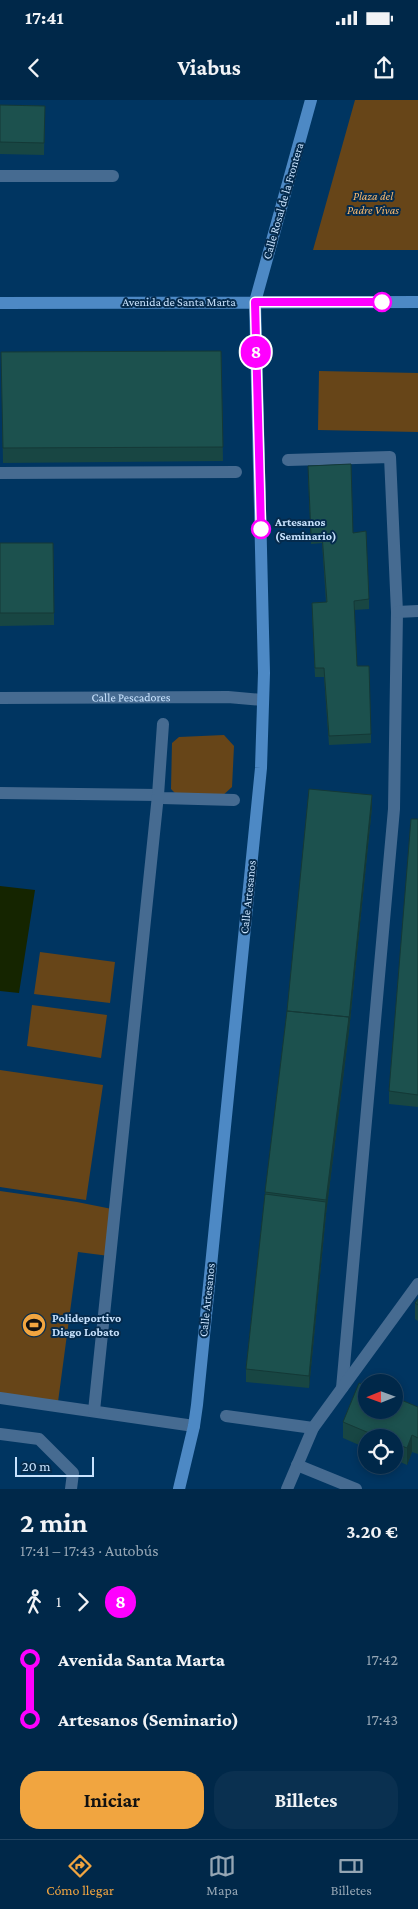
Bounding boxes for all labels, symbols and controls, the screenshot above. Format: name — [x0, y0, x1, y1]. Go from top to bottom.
text: 17:41 — [25, 7, 64, 28]
icon: back — [20, 54, 48, 82]
icon: share — [370, 54, 398, 82]
text: Viabus — [177, 55, 241, 80]
street label: Calle Rosal de la Frontera — [260, 141, 306, 261]
park label: Plaza del Padre Vivas — [347, 189, 399, 217]
unlabelled marker — [372, 292, 392, 312]
street label: Avenida de Santa Marta — [122, 295, 236, 309]
line badge: 8 — [240, 336, 272, 368]
text: 8 — [251, 342, 261, 362]
place label: Artesanos (Seminario) — [274, 515, 337, 543]
marker: Artesanos (Seminario) — [251, 519, 271, 539]
street label: Calle Pescadores — [91, 690, 171, 705]
street label: Calle Artesanos — [237, 859, 259, 935]
street label: Calle Artesanos — [196, 1262, 218, 1338]
place label: Polideportivo Diego Lobato — [52, 1311, 121, 1339]
sports icon: Polideportivo Diego Lobato — [21, 1312, 47, 1338]
north arrow — [358, 1374, 402, 1419]
map controls — [358, 1374, 403, 1474]
button: locate — [358, 1429, 403, 1474]
scale bar — [15, 1454, 94, 1477]
text: 20 m — [22, 1458, 50, 1474]
text: 2 min — [20, 1507, 88, 1538]
text: 3.20 € — [346, 1521, 398, 1542]
text: 17:41 – 17:43 · Autobús — [20, 1542, 159, 1559]
icon: walk — [20, 1588, 48, 1616]
icon: forward — [69, 1588, 97, 1616]
text: 8 — [115, 1592, 126, 1612]
text: 1 — [56, 1593, 61, 1610]
text: Avenida Santa Marta — [58, 1649, 225, 1670]
text: 17:42 — [366, 1651, 398, 1668]
text: Artesanos (Seminario) — [58, 1709, 239, 1730]
text: 17:43 — [366, 1711, 398, 1728]
button: Iniciar — [20, 1771, 204, 1829]
button: Billetes — [214, 1771, 398, 1829]
tab: Cómo llegar — [46, 1852, 114, 1898]
tab: Mapa — [206, 1852, 238, 1898]
tab: Billetes — [331, 1852, 372, 1898]

